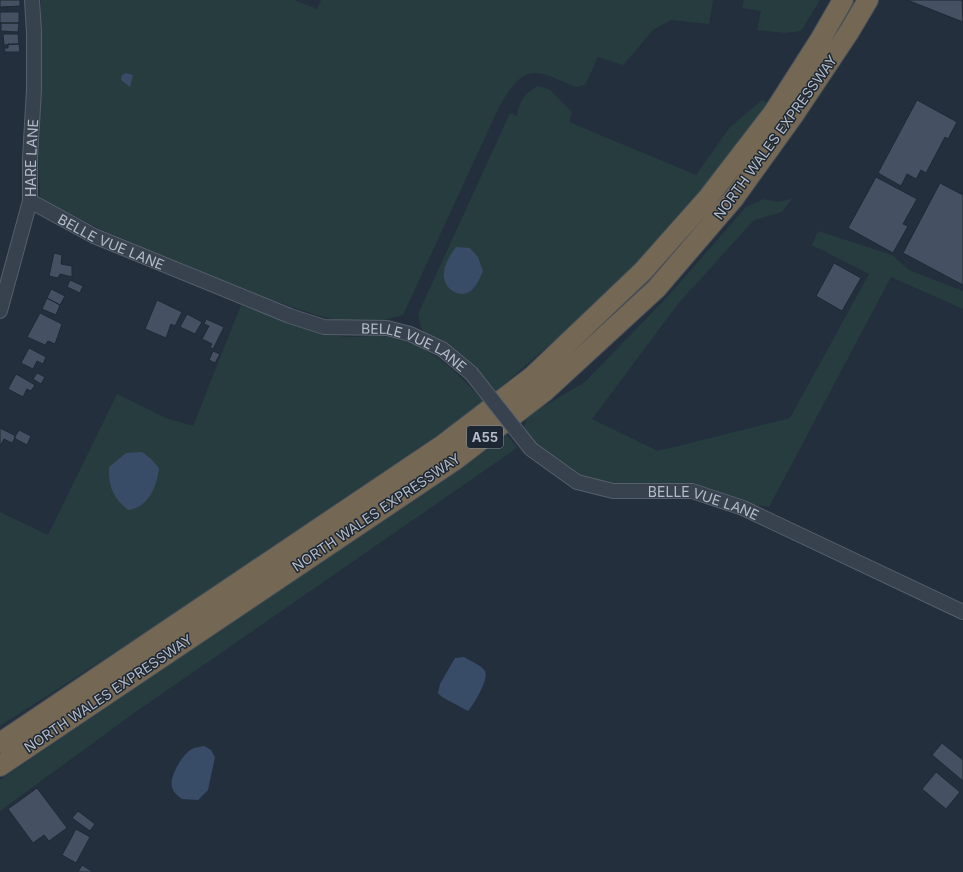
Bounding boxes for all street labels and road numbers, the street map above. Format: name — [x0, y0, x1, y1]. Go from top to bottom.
street label: NORTH WALES EXPRESSWAY — [710, 51, 841, 222]
street label: HARE LANE — [21, 119, 41, 197]
street label: BELLE VUE LANE — [55, 210, 167, 272]
street label: BELLE VUE LANE — [361, 319, 470, 375]
road number: A55 — [467, 426, 503, 448]
street label: NORTH WALES EXPRESSWAY — [289, 449, 464, 575]
street label: BELLE VUE LANE — [648, 483, 762, 523]
street label: NORTH WALES EXPRESSWAY — [21, 630, 196, 756]

